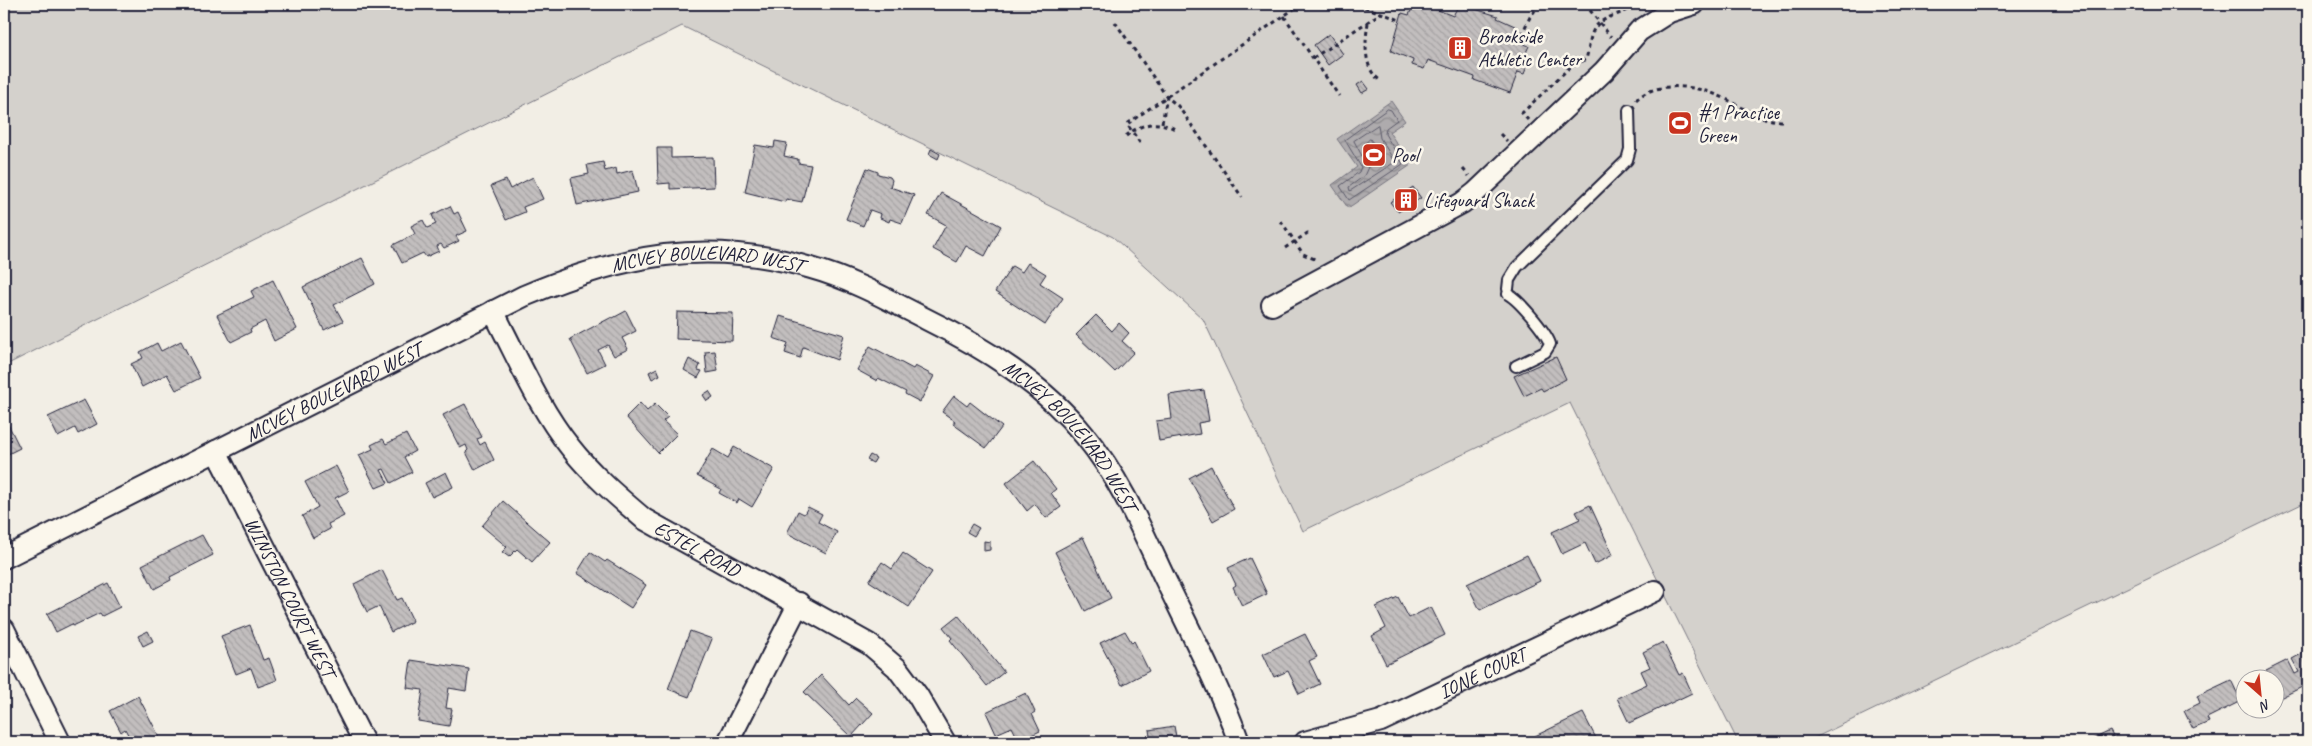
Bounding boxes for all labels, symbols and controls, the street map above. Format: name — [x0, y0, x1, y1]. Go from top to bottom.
place label: Brookside Athletic Center — [1478, 24, 1583, 72]
building icon: Brookside Athletic Center — [1447, 35, 1473, 61]
place label: #1 Practice Green — [1698, 100, 1781, 148]
sports icon: #1 Practice Green — [1667, 110, 1693, 136]
sports icon: Pool — [1361, 142, 1387, 168]
place label: Pool — [1392, 143, 1422, 168]
building icon: Lifeguard Shack — [1393, 187, 1419, 213]
place label: Lifeguard Shack — [1424, 188, 1535, 213]
street label: MCVEY BOULEVARD WEST — [608, 240, 811, 279]
street label: MCVEY BOULEVARD WEST — [241, 335, 430, 447]
street label: MCVEY BOULEVARD WEST — [998, 354, 1145, 519]
street label: WINSTON COURT WEST — [239, 513, 344, 685]
street label: ESTEL ROAD — [650, 515, 746, 583]
street label: IONE COURT — [1435, 640, 1533, 704]
north arrow — [2234, 668, 2284, 718]
text: N — [2256, 696, 2273, 716]

